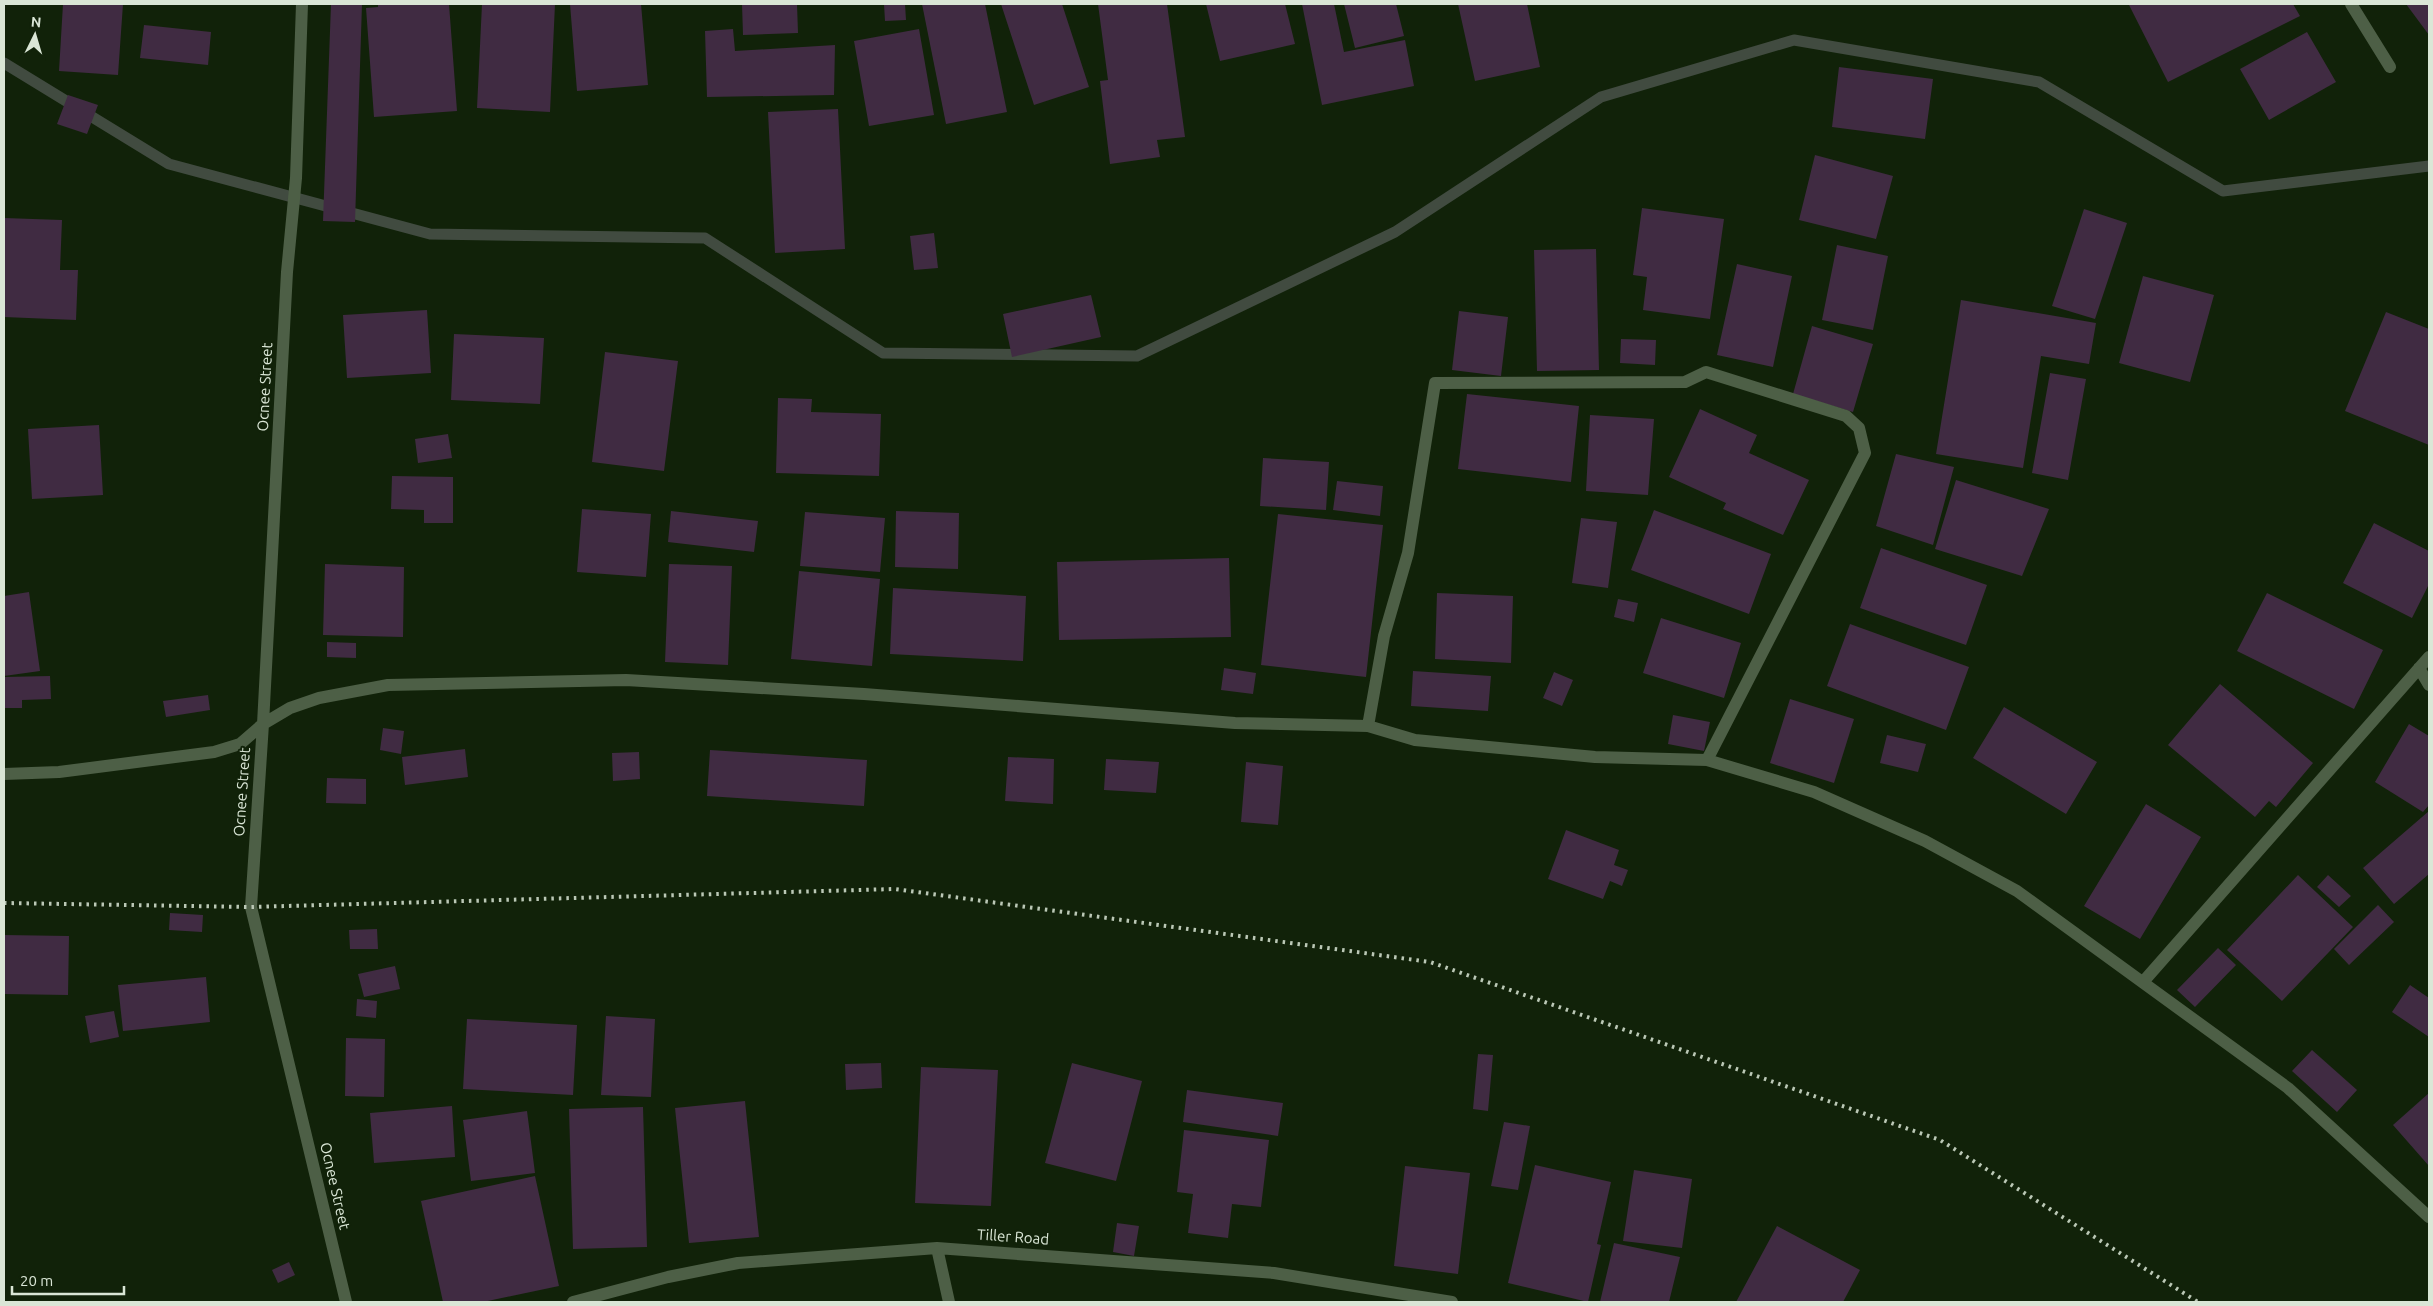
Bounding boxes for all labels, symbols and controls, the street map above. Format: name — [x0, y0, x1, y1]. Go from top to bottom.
north arrow — [10, 10, 60, 60]
text: N — [30, 14, 42, 30]
street label: Ocnee Street — [254, 342, 275, 432]
street label: Ocnee Street — [230, 747, 253, 837]
street label: Ocnee Street — [317, 1141, 354, 1231]
street label: Tiller Road — [976, 1226, 1050, 1247]
scale bar — [12, 1264, 125, 1296]
text: 20 m — [20, 1272, 53, 1289]

